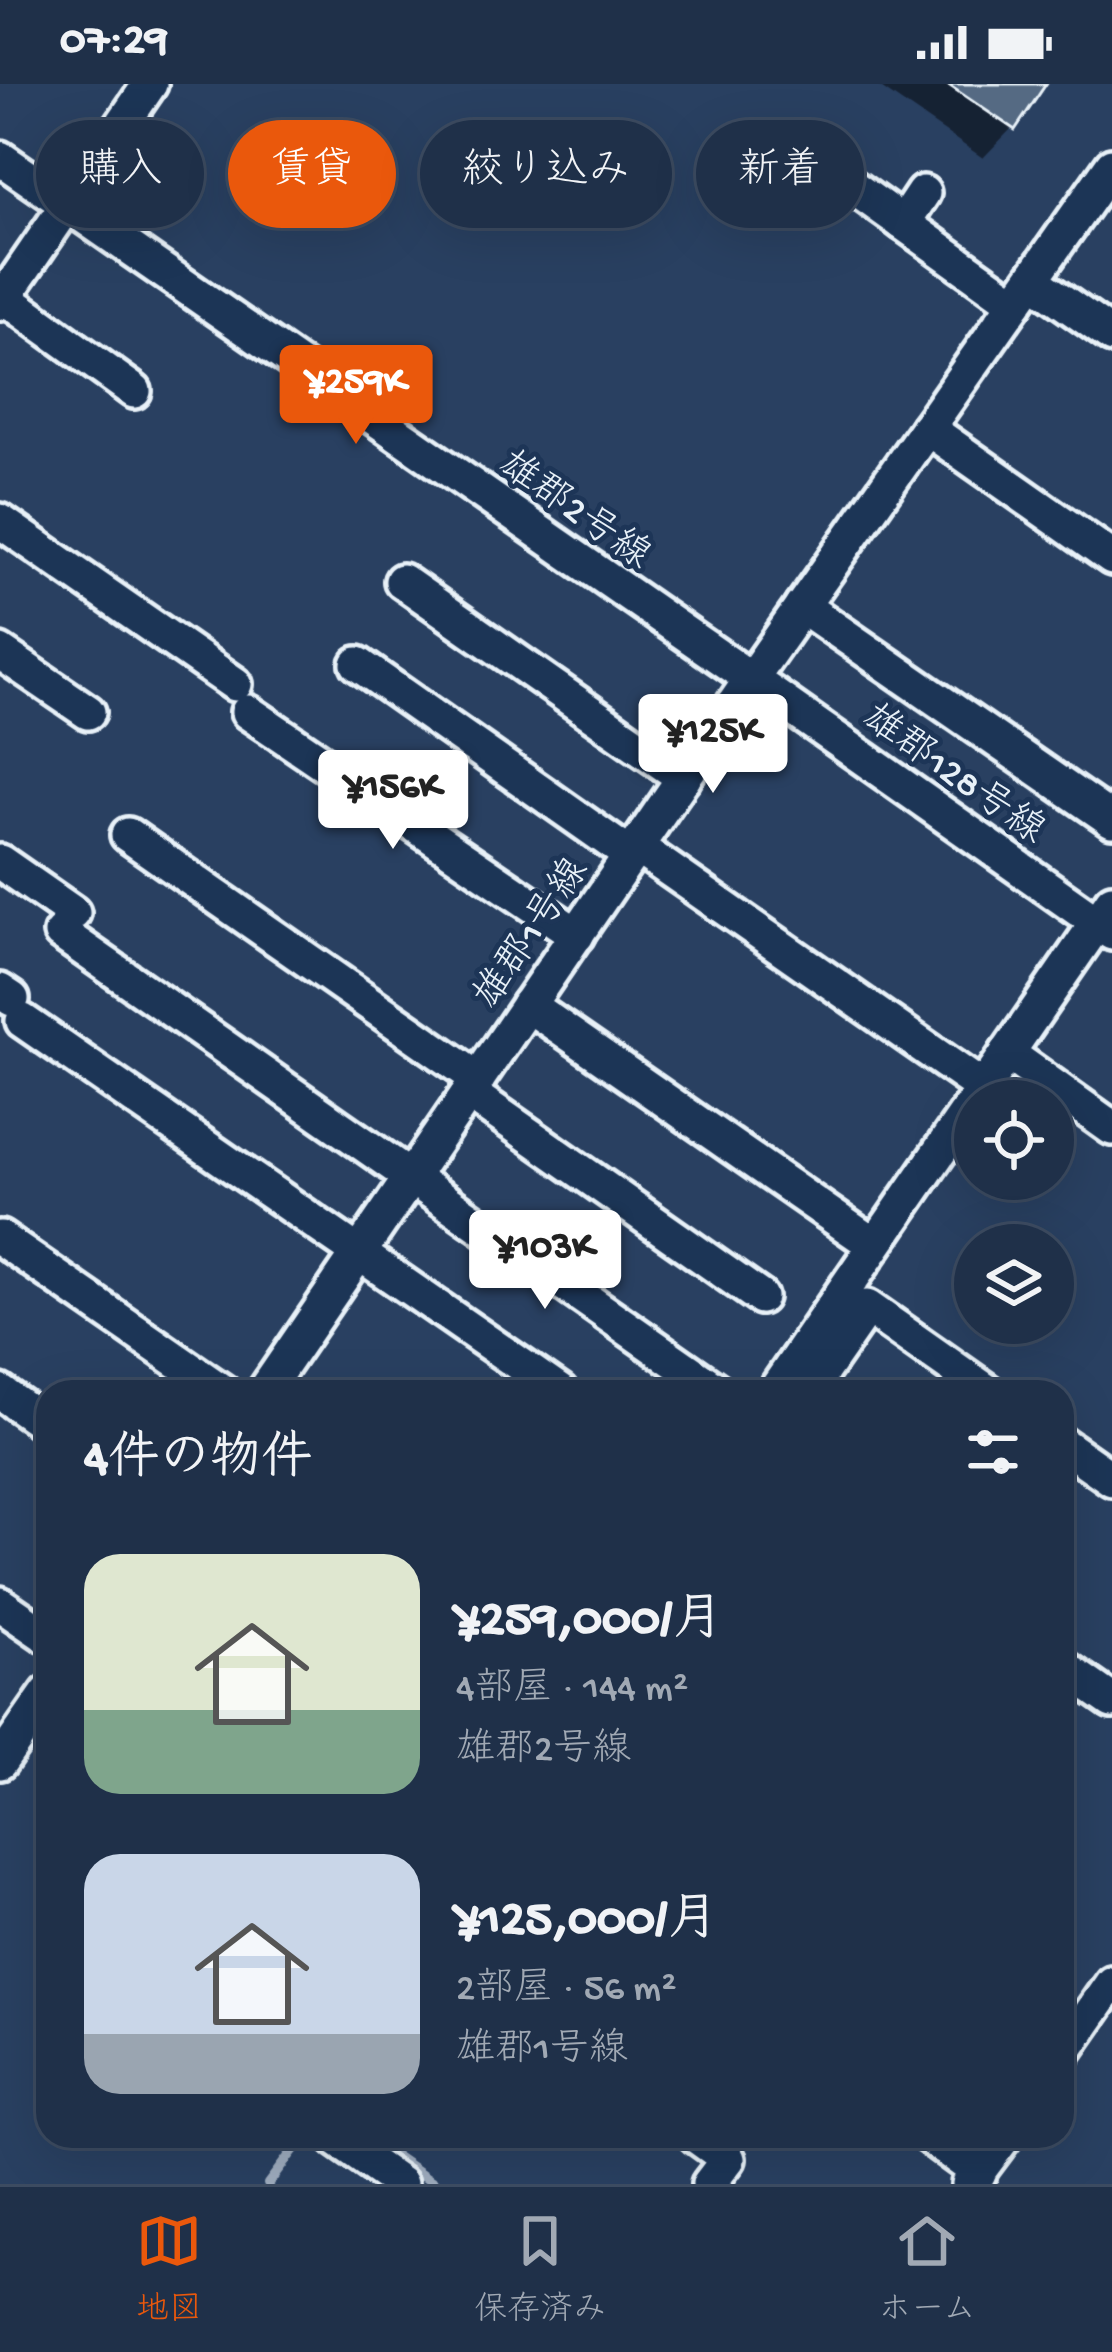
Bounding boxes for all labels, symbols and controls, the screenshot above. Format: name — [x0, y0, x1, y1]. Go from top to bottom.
text: 07:29 — [60, 16, 168, 69]
chip: 購入 — [36, 120, 204, 228]
chip: 賃貸 — [228, 120, 396, 228]
chip: 絞り込み — [420, 120, 672, 228]
chip: 新着 — [696, 120, 864, 228]
pin: ¥259K — [272, 345, 440, 447]
text: ¥259K — [307, 361, 405, 407]
street label: 雄郡2号線 — [488, 442, 659, 582]
pin: ¥125K — [629, 694, 797, 796]
street label: 雄郡128号線 — [852, 695, 1053, 856]
text: ¥125K — [666, 710, 760, 756]
pin: ¥156K — [309, 750, 477, 852]
text: ¥156K — [345, 766, 441, 812]
street label: 雄郡1号線 — [465, 850, 601, 1019]
map controls — [954, 1080, 1074, 1344]
button: locate — [954, 1080, 1074, 1200]
pin: ¥103K — [461, 1210, 629, 1312]
button: layers — [954, 1224, 1074, 1344]
text: ¥103K — [496, 1226, 594, 1272]
icon: filters — [960, 1419, 1026, 1485]
text: 4件の物件 — [84, 1432, 312, 1492]
text: ¥259,000/月 — [456, 1593, 723, 1653]
icon: home — [180, 1602, 324, 1746]
text: 4部屋 · 144 m² — [456, 1668, 688, 1714]
text: 雄郡2号線 — [456, 1729, 631, 1775]
text: ¥125,000/月 — [456, 1893, 718, 1953]
icon: home — [180, 1902, 324, 2046]
text: 2部屋 · 56 m² — [456, 1968, 676, 2014]
text: 雄郡1号線 — [456, 2029, 628, 2075]
tab: 地図 — [136, 2208, 202, 2331]
tab: 保存済み — [474, 2208, 606, 2331]
tab: ホーム — [878, 2208, 976, 2331]

